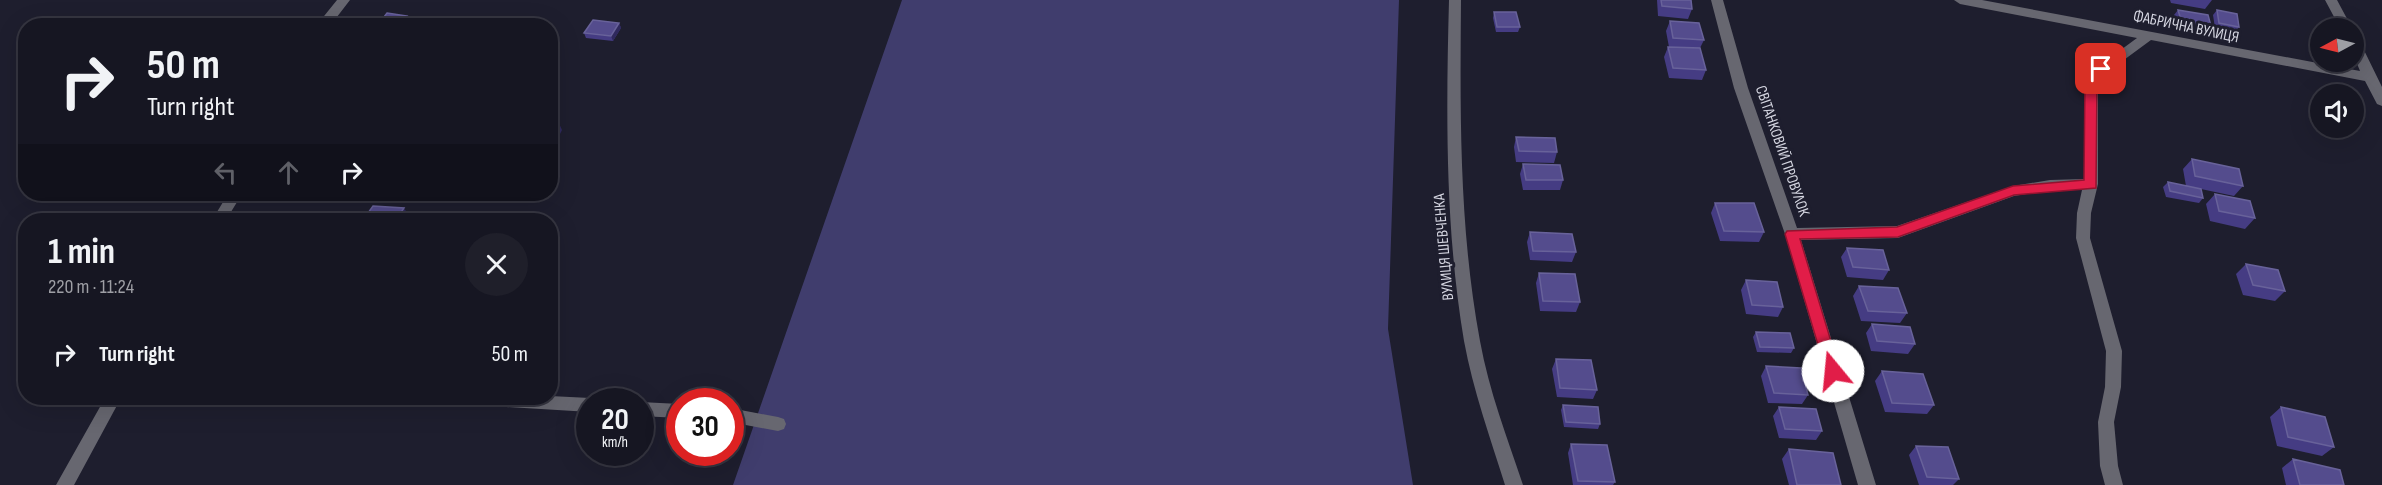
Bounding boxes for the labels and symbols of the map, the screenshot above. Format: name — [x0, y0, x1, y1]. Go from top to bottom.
street label: ФАБРИЧНА ВУЛИЦЯ — [2131, 7, 2241, 47]
north arrow — [2310, 18, 2364, 72]
pin — [2075, 43, 2126, 94]
street label: СВІТАНКОВИЙ ПРОВУЛОК — [1751, 83, 1814, 220]
street label: ВУЛИЦЯ ШЕВЧЕНКА — [1430, 193, 1458, 301]
position arrow — [1801, 339, 1865, 403]
speed limit sign: 30 — [666, 388, 744, 466]

